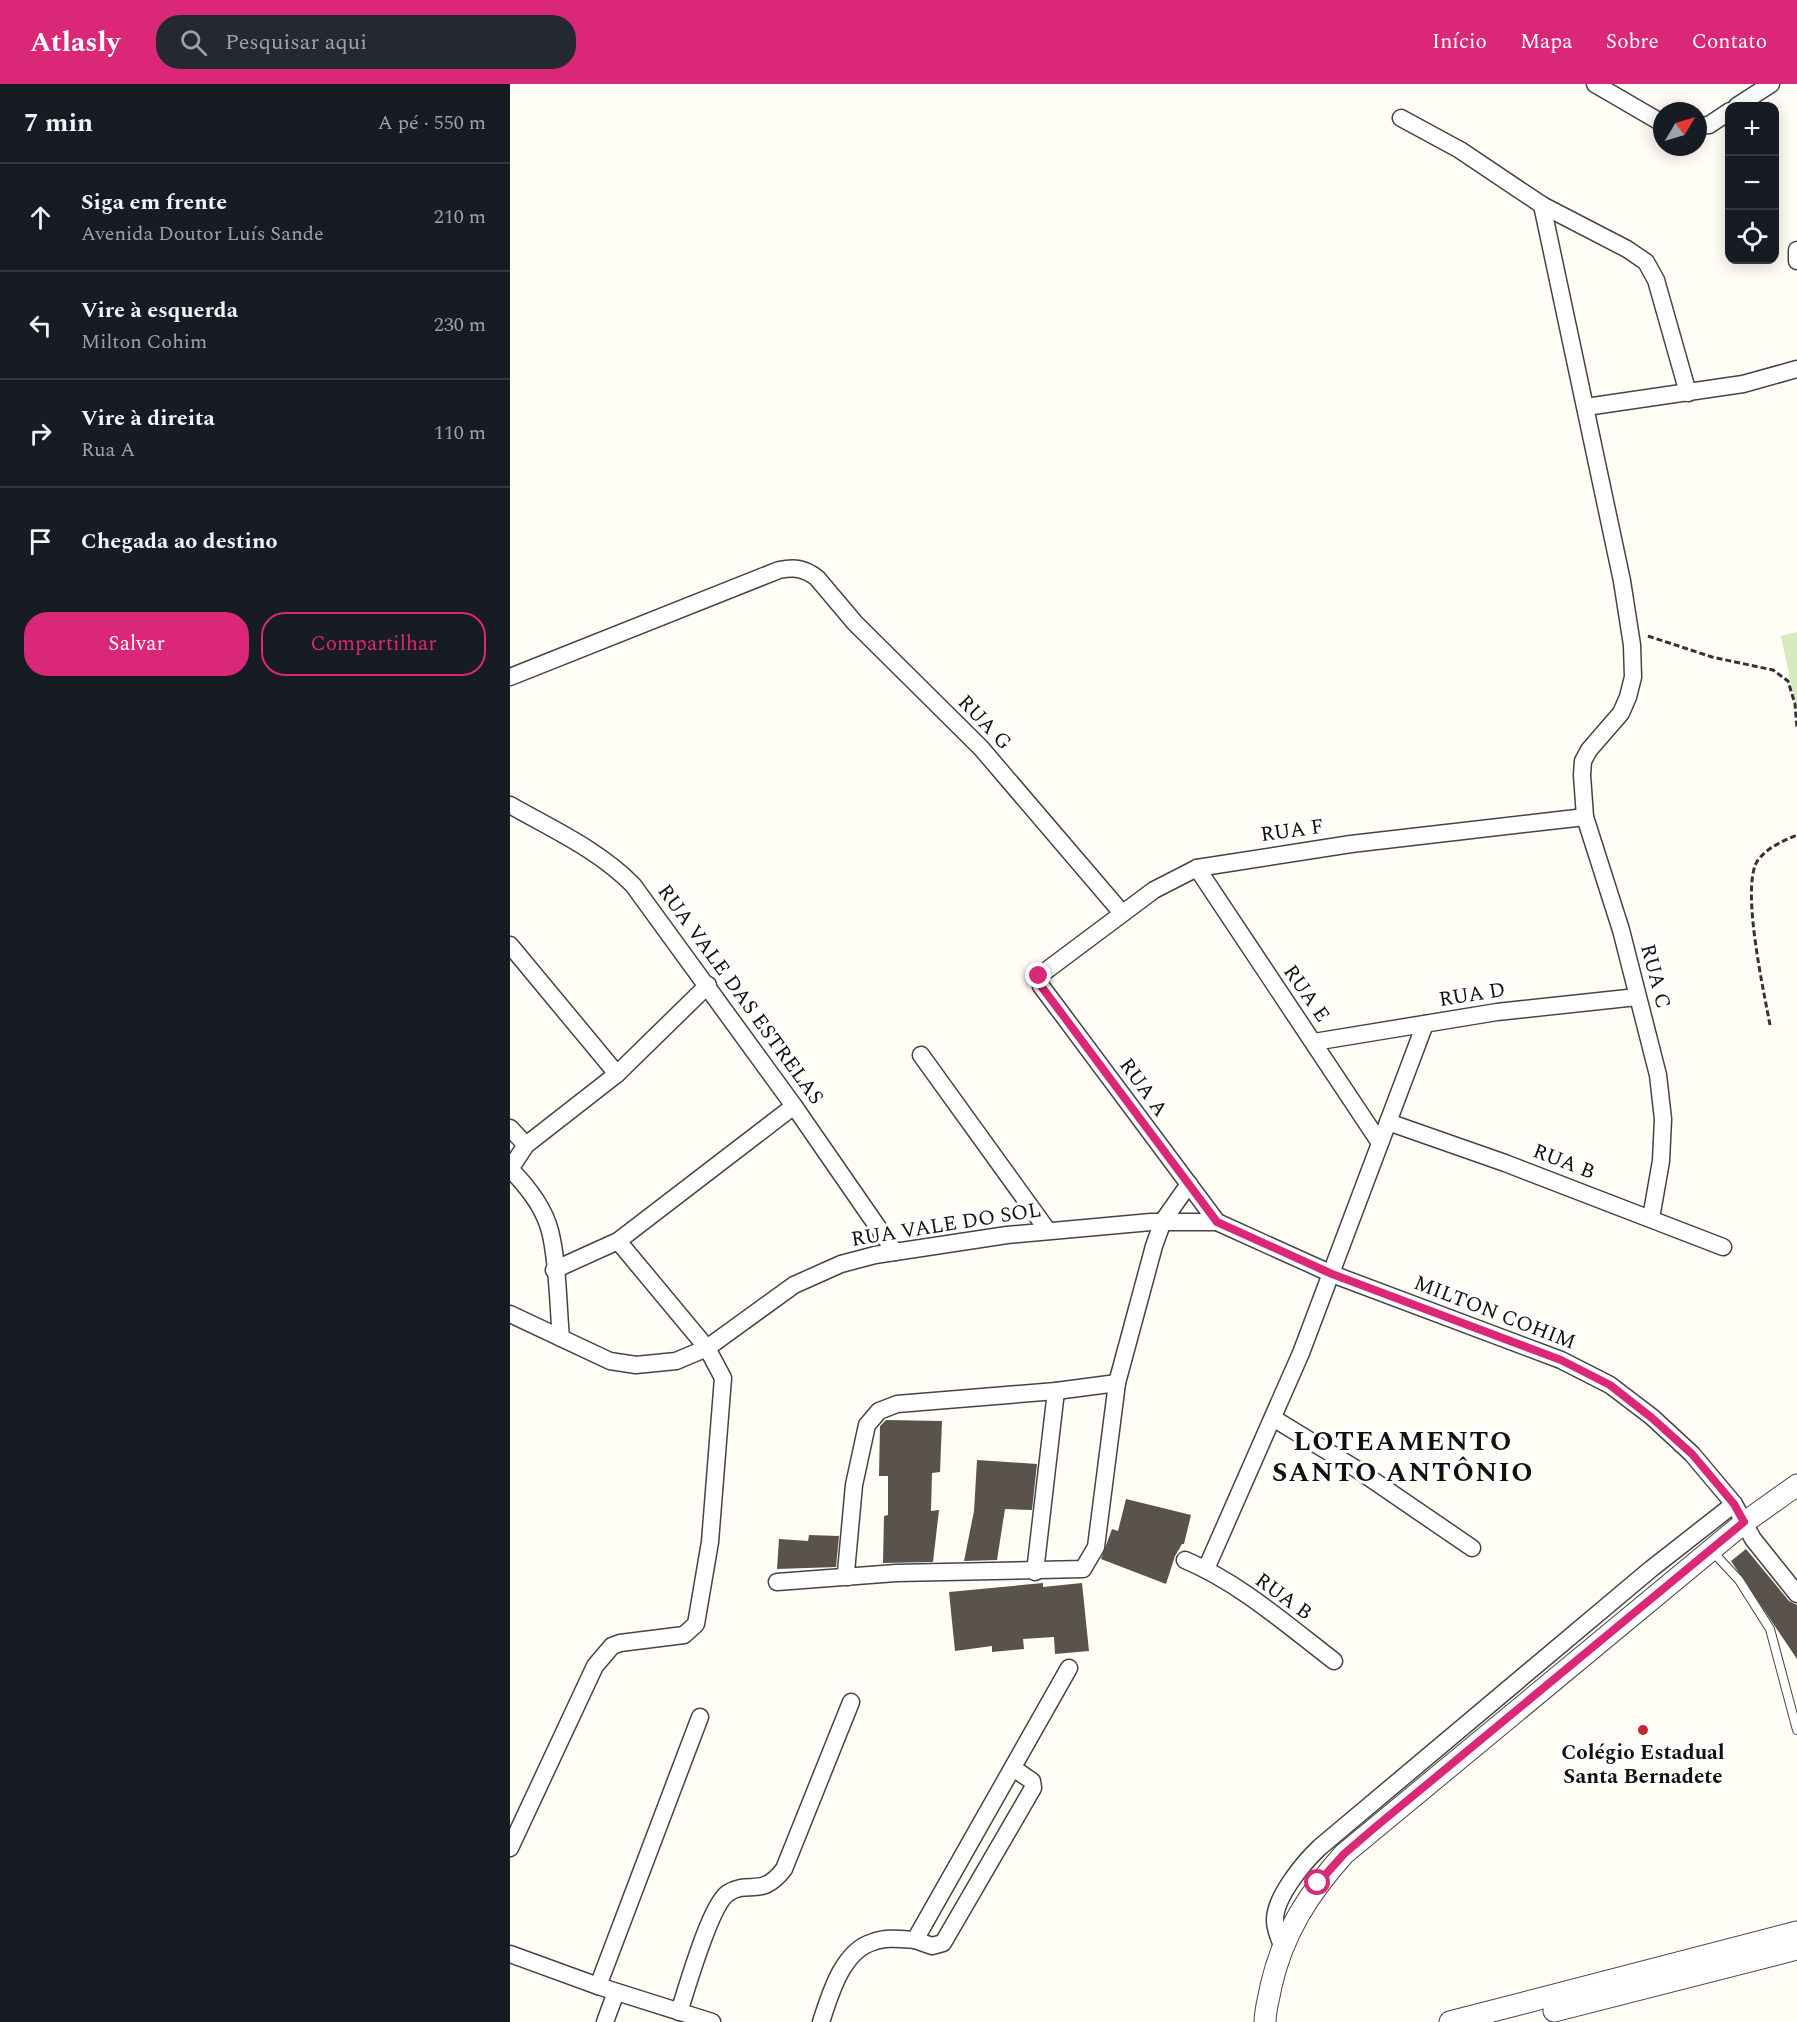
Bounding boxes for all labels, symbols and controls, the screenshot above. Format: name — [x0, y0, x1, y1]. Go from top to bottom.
search box — [156, 15, 576, 69]
text: Atlasly — [30, 21, 120, 64]
icon: search — [177, 26, 210, 59]
text: Pesquisar aqui — [225, 26, 367, 59]
text: Início — [1432, 26, 1487, 58]
text: Mapa — [1520, 26, 1573, 58]
text: Sobre — [1606, 26, 1659, 58]
text: Contato — [1692, 26, 1767, 58]
north arrow — [1653, 102, 1707, 156]
map controls — [1725, 102, 1779, 264]
button: + — [1725, 102, 1779, 156]
text: 7 min — [24, 103, 93, 143]
text: A pé · 550 m — [378, 108, 486, 138]
button: − — [1725, 156, 1779, 210]
text: Siga em frente — [81, 186, 227, 219]
icon: ahead — [24, 201, 57, 234]
text: 210 m — [434, 202, 486, 232]
button: locate — [1725, 210, 1779, 264]
text: Avenida Doutor Luís Sande — [81, 219, 324, 249]
text: Vire à esquerda — [81, 294, 238, 327]
icon: left — [24, 309, 57, 342]
text: 230 m — [434, 310, 486, 340]
text: Milton Cohim — [81, 327, 207, 357]
text: Vire à direita — [81, 402, 215, 435]
icon: right — [24, 417, 57, 450]
text: 110 m — [434, 418, 486, 448]
text: Rua A — [81, 435, 135, 465]
icon: arrive — [24, 525, 57, 558]
text: Chegada ao destino — [81, 525, 278, 558]
button: Salvar — [24, 612, 249, 676]
button: Compartilhar — [261, 612, 486, 676]
street label: RUA G — [950, 688, 1019, 758]
street label: RUA F — [1258, 811, 1326, 851]
street label: RUA VALE DAS ESTRELAS — [649, 877, 831, 1112]
street label: RUA C — [1631, 940, 1679, 1012]
street label: RUA E — [1275, 958, 1338, 1029]
route end — [1025, 962, 1051, 988]
street label: RUA D — [1437, 974, 1508, 1016]
street label: RUA A — [1111, 1051, 1176, 1124]
street label: RUA B — [1528, 1135, 1599, 1188]
street label: RUA VALE DO SOL — [849, 1194, 1044, 1256]
street label: MILTON COHIM — [1409, 1267, 1580, 1359]
district label: LOTEAMENTO SANTO ANTÔNIO — [1272, 1421, 1534, 1494]
street label: RUA B — [1248, 1565, 1319, 1629]
marker: Colégio Estadual Santa Bernadete — [1636, 1723, 1650, 1737]
place label: Colégio Estadual Santa Bernadete — [1561, 1737, 1725, 1793]
route start — [1304, 1869, 1330, 1895]

